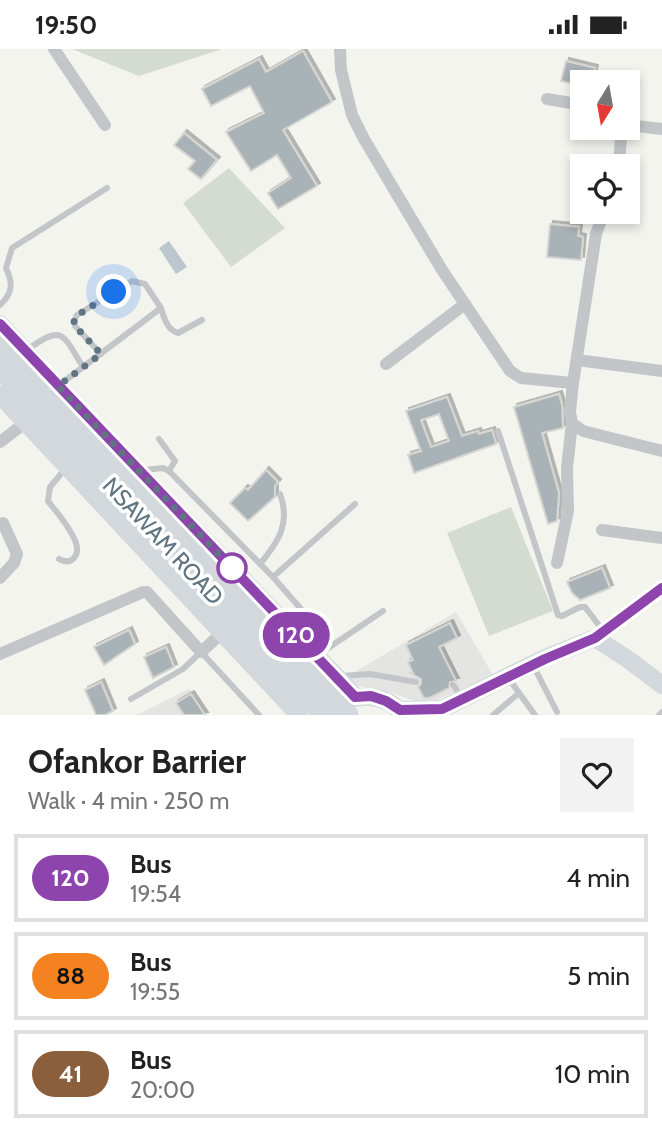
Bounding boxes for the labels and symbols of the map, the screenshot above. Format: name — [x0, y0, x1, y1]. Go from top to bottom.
north arrow — [570, 70, 640, 140]
your location — [96, 274, 131, 309]
street label: NSAWAM ROAD — [97, 471, 229, 611]
unlabelled marker — [217, 553, 247, 583]
line badge: 120 — [256, 612, 336, 658]

